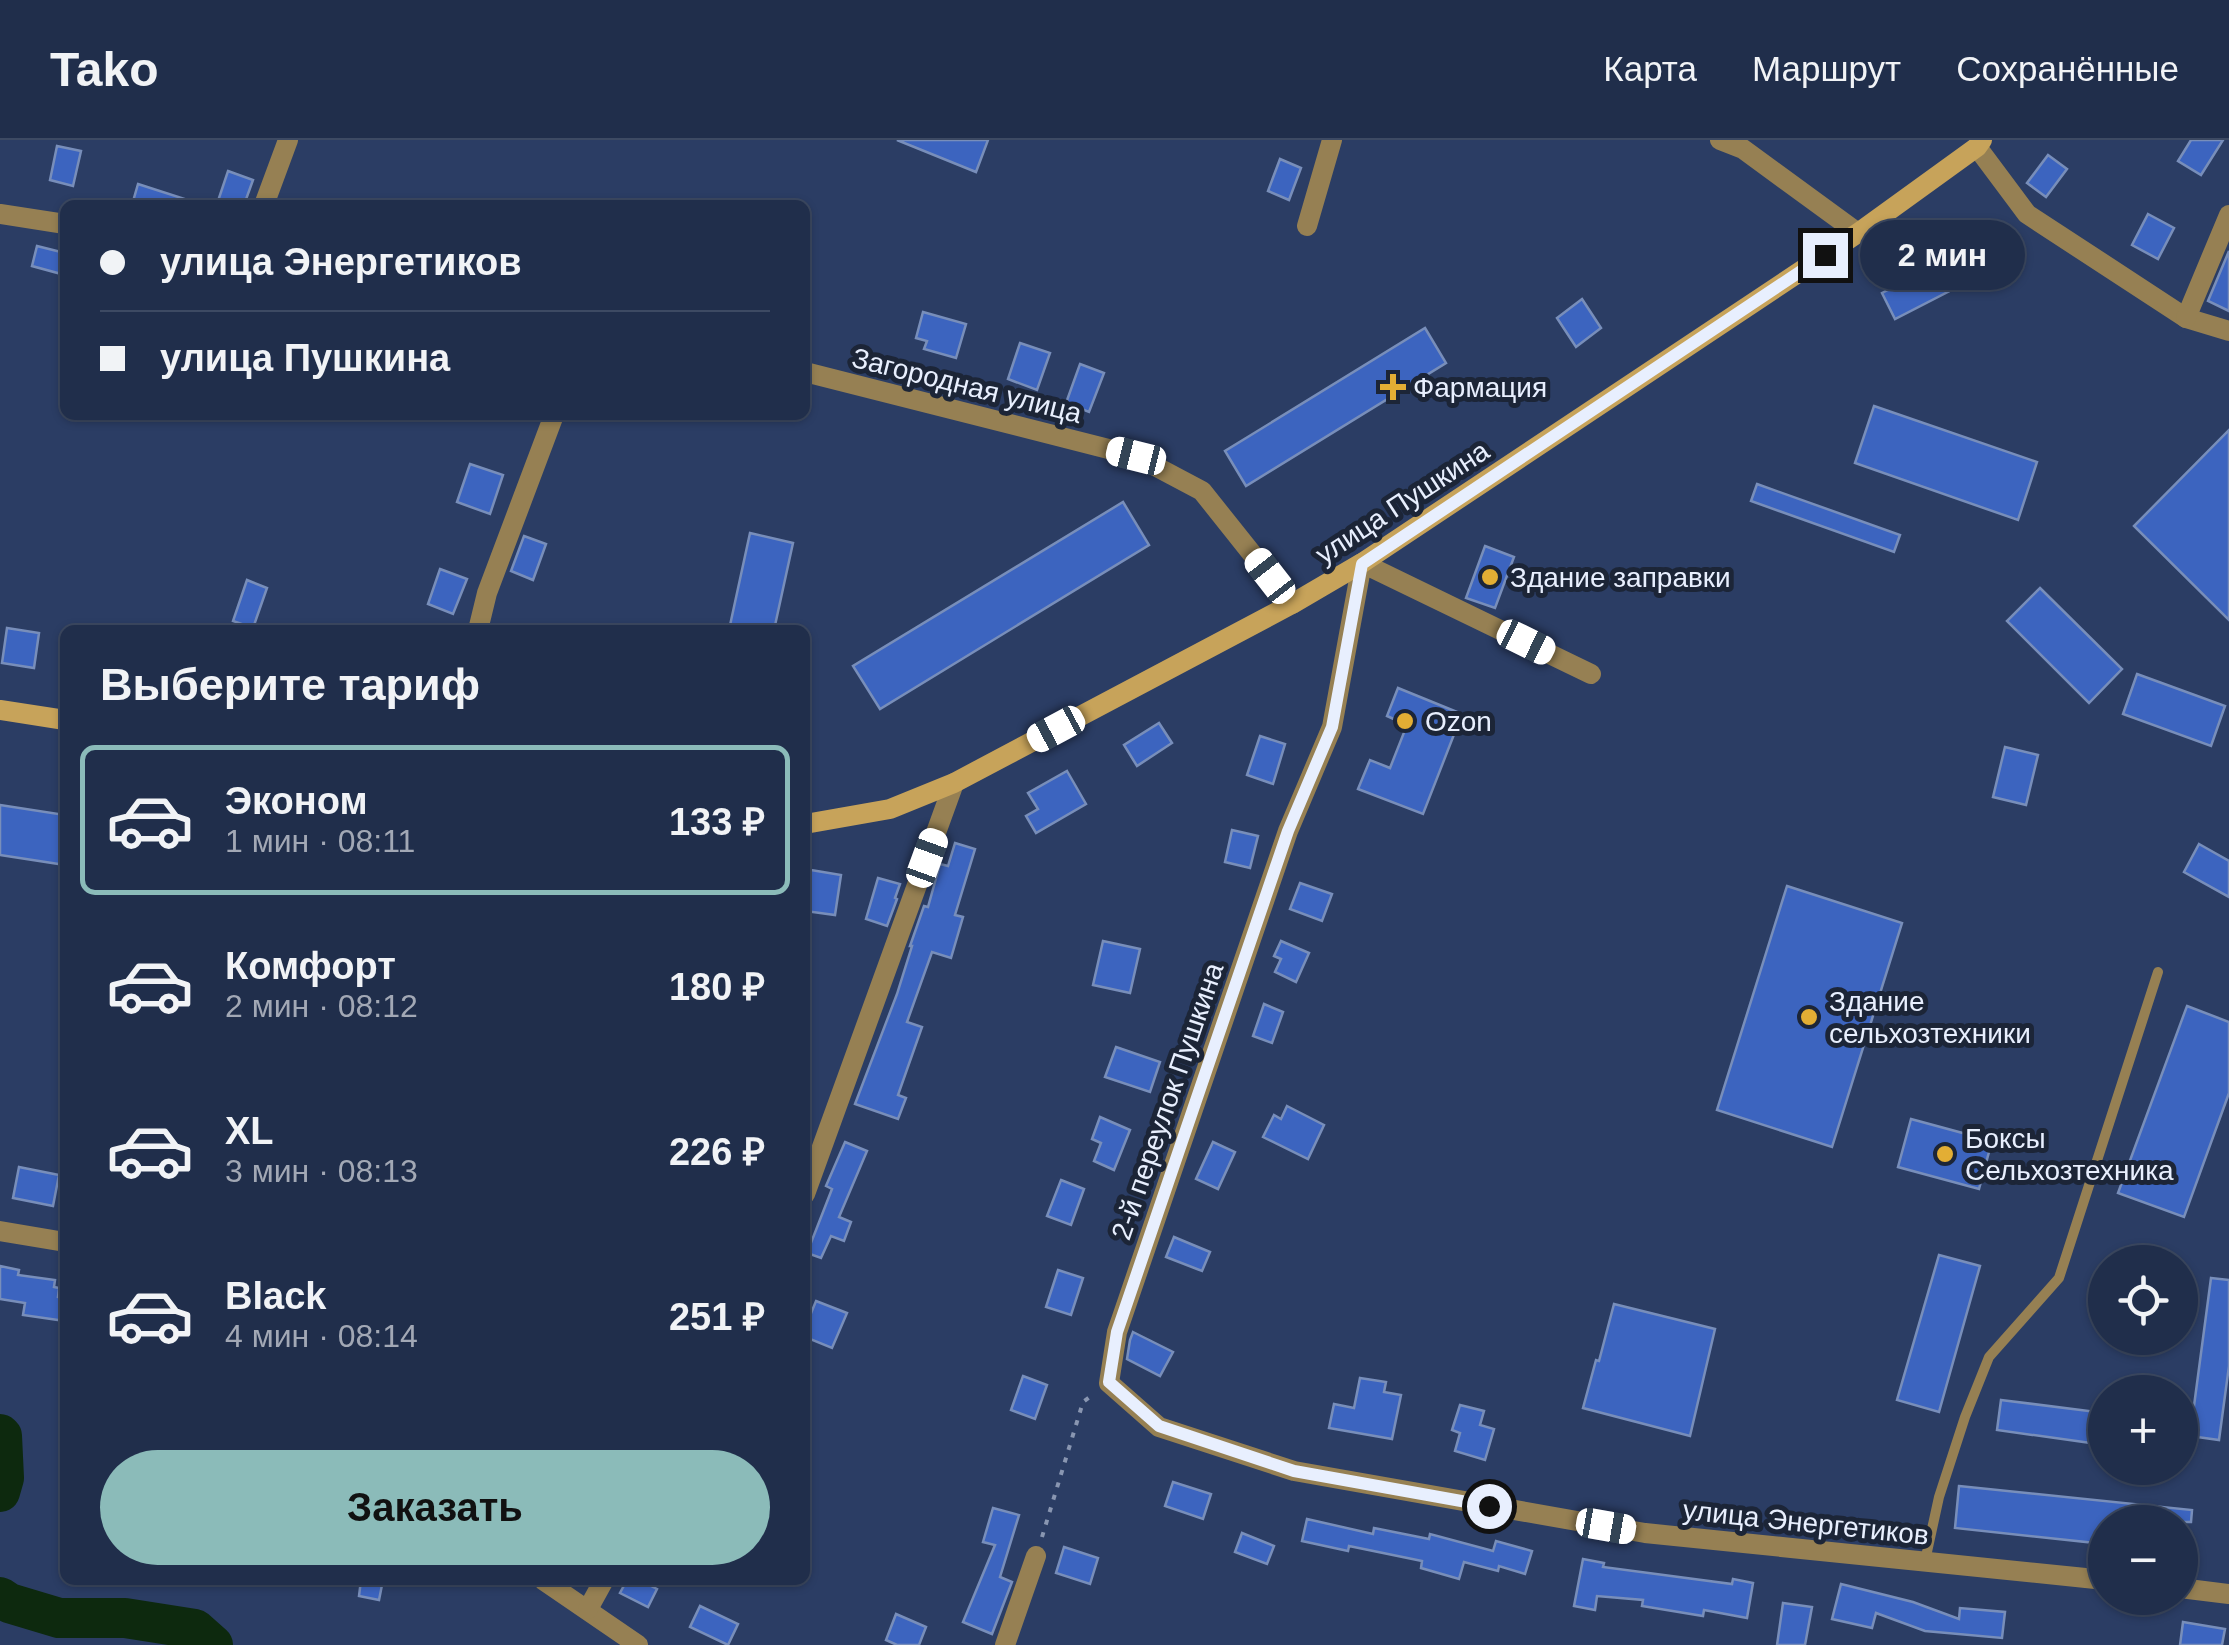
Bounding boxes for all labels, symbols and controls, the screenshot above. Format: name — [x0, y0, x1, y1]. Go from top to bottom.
text: Tako — [50, 43, 158, 96]
text: Карта — [1603, 49, 1697, 88]
text: Маршрут — [1752, 49, 1901, 88]
text: Сохранённые — [1956, 49, 2179, 88]
callout: 2 мин — [1860, 220, 2025, 290]
route end — [1803, 233, 1848, 278]
text: 2 мин — [1898, 237, 1987, 273]
text: улица Энергетиков — [160, 241, 522, 283]
text: улица Пушкина — [160, 337, 450, 379]
street label: Загородная улица — [849, 342, 1085, 429]
place label: Фармация — [1413, 372, 1547, 403]
marker: Фармация — [1382, 376, 1404, 398]
car — [1103, 434, 1169, 478]
street label: улица Пушкина — [1310, 435, 1495, 570]
car — [1240, 543, 1300, 609]
place label: Здание заправки — [1510, 562, 1731, 593]
marker: Здание заправки — [1479, 566, 1501, 588]
car — [1492, 615, 1560, 669]
text: Выберите тариф — [100, 659, 480, 710]
car — [1022, 702, 1090, 756]
place label: Ozon — [1425, 706, 1492, 737]
marker: Ozon — [1394, 710, 1416, 732]
icon: car — [105, 775, 195, 865]
text: Эконом — [225, 780, 368, 822]
text: 133 ₽ — [669, 801, 765, 843]
text: 1 мин · 08:11 — [225, 823, 415, 859]
car — [903, 825, 951, 891]
icon: car — [105, 940, 195, 1030]
text: Комфорт — [225, 945, 396, 987]
street label: 2-й переулок Пушкина — [1105, 958, 1230, 1244]
text: 180 ₽ — [669, 966, 765, 1008]
place label: Здание сельхозтехники — [1829, 986, 2031, 1049]
text: 2 мин · 08:12 — [225, 988, 418, 1024]
marker: Здание сельхозтехники — [1798, 1006, 1820, 1028]
icon: car — [105, 1105, 195, 1195]
text: XL — [225, 1110, 274, 1152]
place label: Боксы Сельхозтехника — [1965, 1123, 2174, 1186]
text: 226 ₽ — [669, 1131, 765, 1173]
marker: Боксы Сельхозтехника — [1934, 1143, 1956, 1165]
text: 3 мин · 08:13 — [225, 1153, 418, 1189]
map controls — [2088, 1245, 2198, 1615]
button: locate — [2088, 1245, 2198, 1355]
icon: car — [105, 1270, 195, 1360]
text: Black — [225, 1275, 326, 1317]
text: 251 ₽ — [669, 1296, 765, 1338]
text: 4 мин · 08:14 — [225, 1318, 418, 1354]
button: + — [2088, 1375, 2198, 1485]
button: Заказать — [100, 1450, 770, 1565]
route start — [1467, 1484, 1512, 1529]
street label: улица Энергетиков — [1681, 1494, 1930, 1551]
button: − — [2088, 1505, 2198, 1615]
car — [1574, 1506, 1638, 1546]

